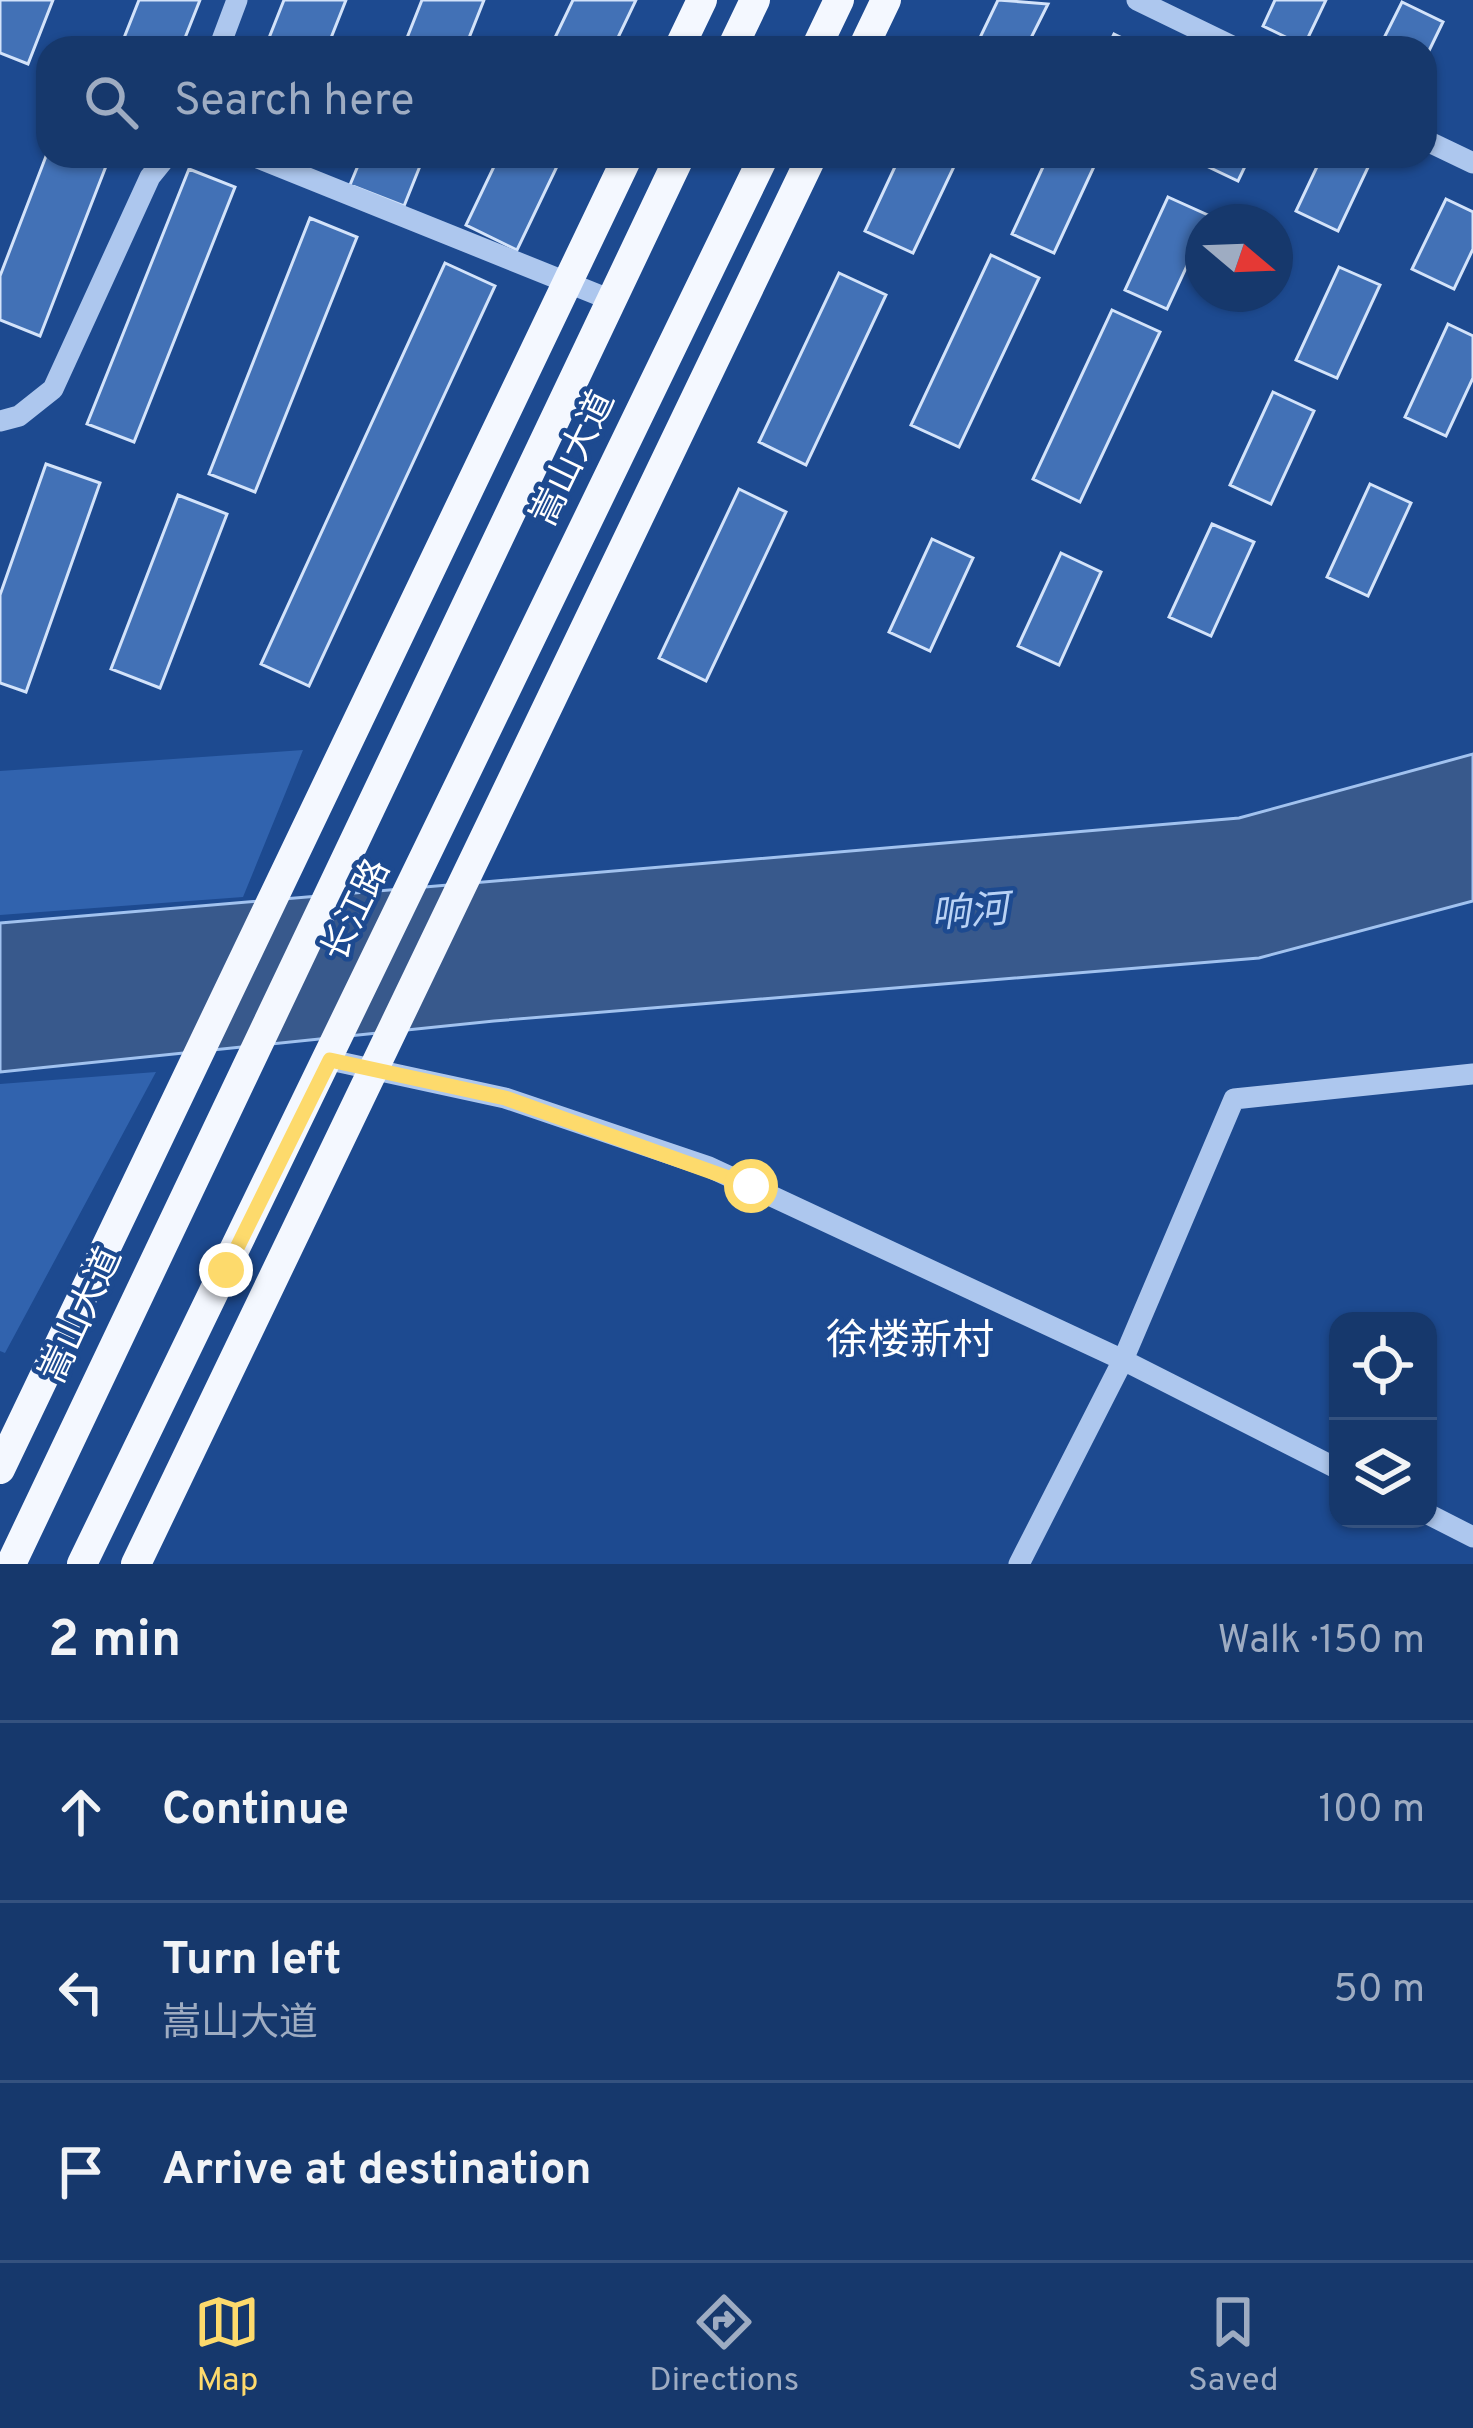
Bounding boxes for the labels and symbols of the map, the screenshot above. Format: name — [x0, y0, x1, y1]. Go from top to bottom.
north arrow — [1185, 204, 1293, 312]
street label: 嵩山大道 — [523, 384, 627, 534]
street label: 长江路 — [314, 852, 402, 970]
water label: 响河 — [929, 887, 1018, 943]
route start — [724, 1159, 778, 1213]
street label: 嵩山大道 — [32, 1241, 134, 1391]
route end — [199, 1243, 253, 1297]
district label: 徐楼新村 — [826, 1317, 994, 1370]

